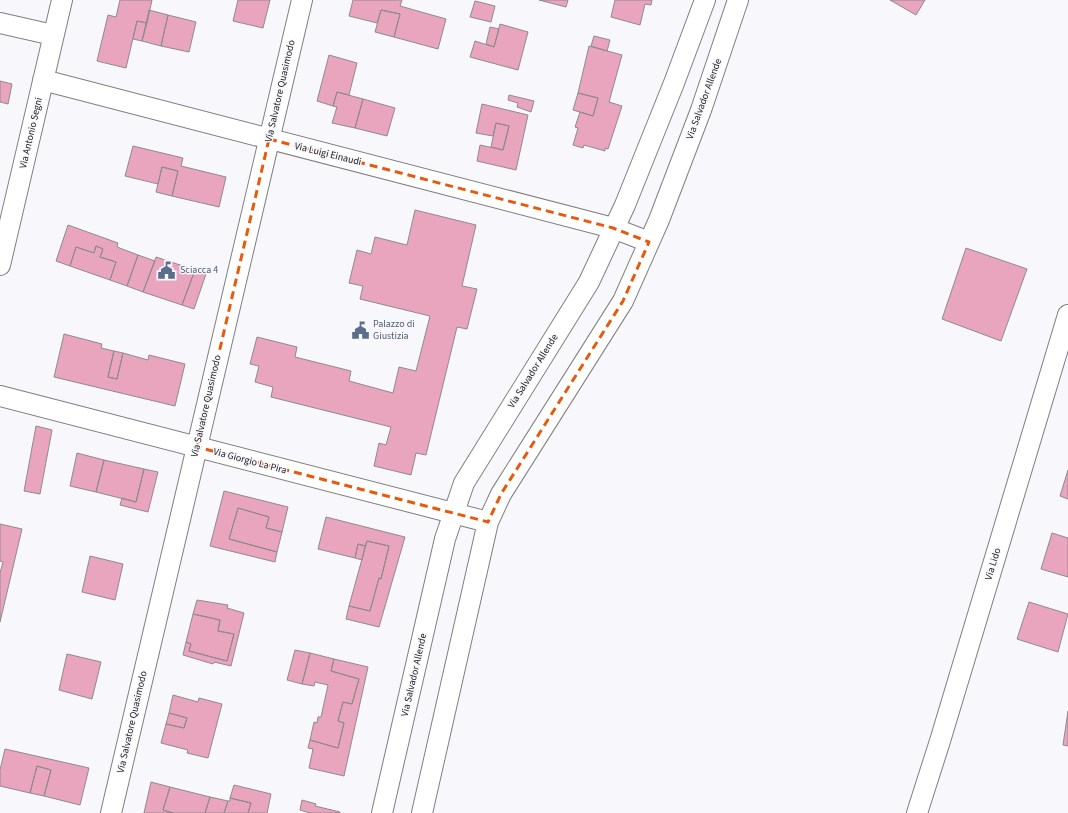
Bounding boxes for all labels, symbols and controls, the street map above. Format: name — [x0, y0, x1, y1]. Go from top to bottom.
street label: Via Salvatore Quasimodo — [261, 39, 299, 143]
street label: Via Salvador Allende — [683, 57, 725, 141]
street label: Via Antonio Segni — [16, 96, 46, 170]
street label: Via Luigi Einaudi — [293, 139, 363, 169]
public building icon: Sciacca 4 — [157, 260, 177, 280]
place label: Sciacca 4 — [180, 263, 218, 277]
place label: Palazzo di Giustizia — [373, 317, 415, 343]
public building icon: Palazzo di Giustizia — [350, 320, 370, 340]
street label: Via Salvador Allende — [505, 331, 561, 411]
street label: Via Salvatore Quasimodo — [187, 354, 225, 458]
street label: Via Giorgio La Pira — [212, 444, 288, 478]
street label: Via Lido — [981, 546, 1005, 582]
street label: Via Salvador Allende — [398, 632, 430, 718]
street label: Via Salvatore Quasimodo — [113, 670, 151, 774]

